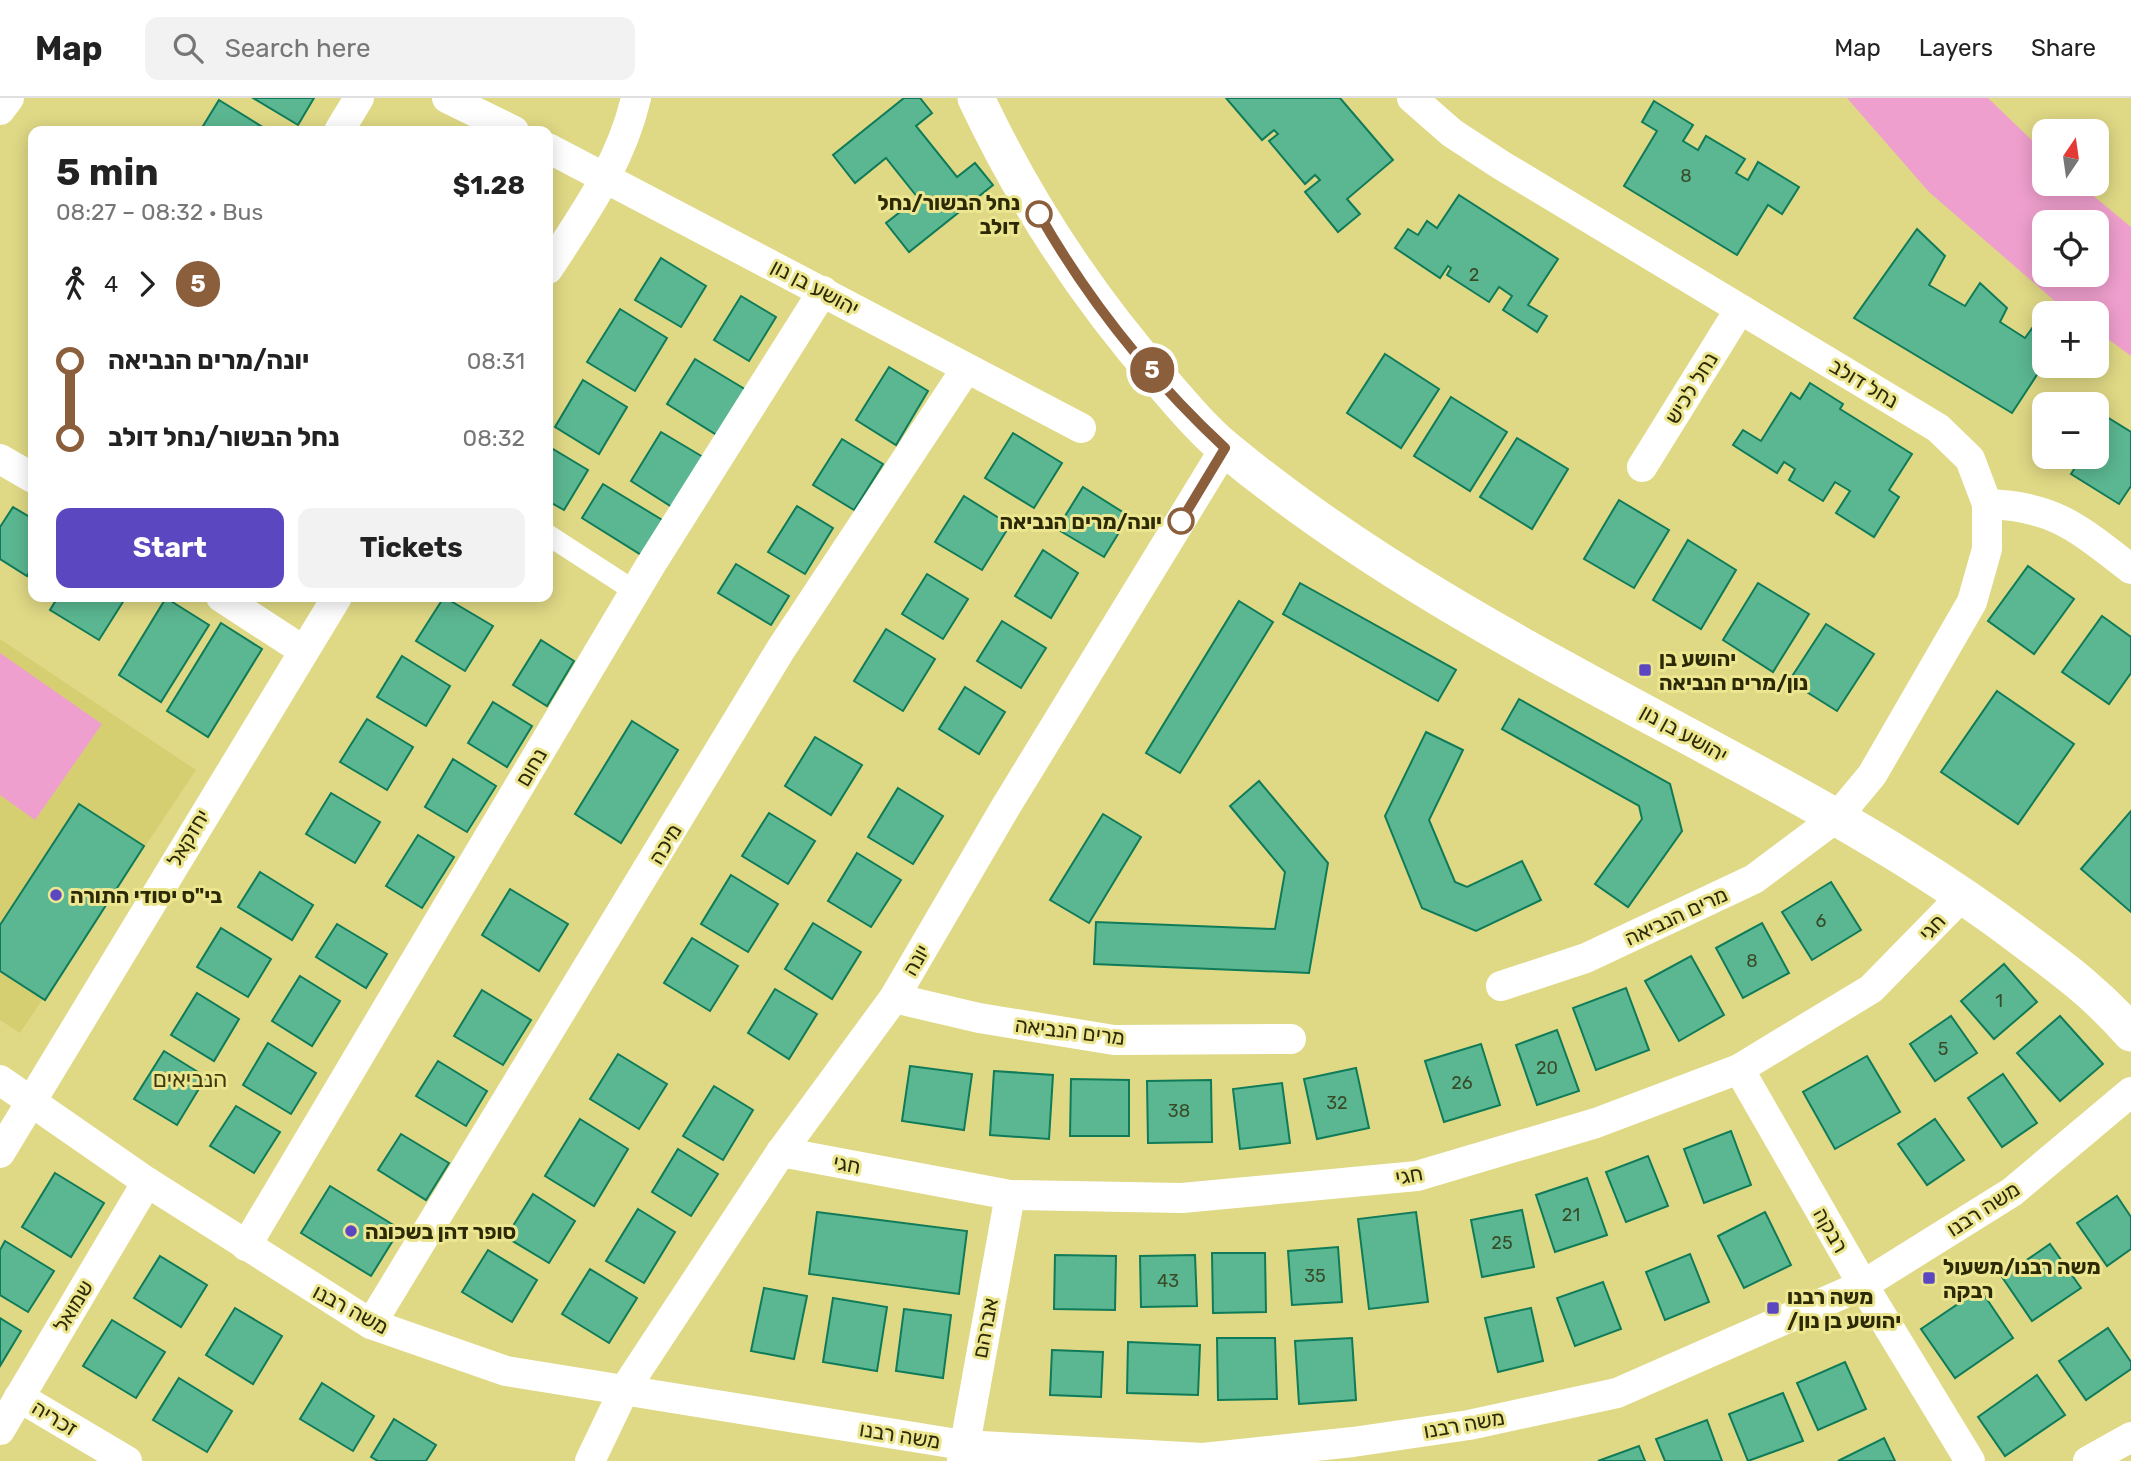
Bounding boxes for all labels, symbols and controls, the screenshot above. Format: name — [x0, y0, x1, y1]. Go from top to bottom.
search box — [145, 17, 635, 80]
text: Map — [35, 29, 103, 68]
icon: search — [169, 29, 207, 67]
text: Search here — [225, 33, 370, 64]
text: Map — [1834, 34, 1881, 62]
text: Layers — [1919, 34, 1993, 62]
text: Share — [2031, 34, 2096, 62]
north arrow — [2032, 119, 2109, 196]
map controls — [2032, 119, 2109, 469]
text: 5 min — [56, 149, 159, 195]
house number: 8 — [1680, 165, 1692, 187]
text: $1.28 — [453, 170, 525, 201]
place label: נחל הבשור/נחל דולב — [877, 190, 1020, 239]
text: 08:27 – 08:32 · Bus — [56, 198, 263, 226]
marker: נחל הבשור/נחל דולב — [1026, 201, 1052, 227]
button: locate — [2032, 210, 2109, 287]
street label: יהושע בן נון — [767, 253, 863, 321]
house number: 2 — [1469, 264, 1479, 286]
icon: walk — [56, 265, 94, 303]
icon: forward — [128, 265, 166, 303]
text: 4 — [104, 270, 118, 298]
text: 5 — [190, 270, 206, 298]
button: + — [2032, 301, 2109, 378]
text: יונה/מרים הנביאה — [108, 345, 309, 376]
text: 08:31 — [467, 347, 525, 375]
line badge: 5 — [1129, 347, 1175, 393]
street label: נחל לכיש — [1659, 348, 1723, 428]
street label: נחל דולב — [1825, 353, 1903, 413]
text: 5 — [1144, 356, 1160, 384]
button: − — [2032, 392, 2109, 469]
text: נחל הבשור/נחל דולב — [108, 422, 339, 453]
text: 08:32 — [463, 424, 525, 452]
button: Start — [56, 508, 284, 588]
button: Tickets — [298, 508, 525, 588]
marker: יונה/מרים הנביאה — [1168, 508, 1194, 534]
place label: יונה/מרים הנביאה — [999, 509, 1162, 534]
place label: יהושע בן נון/מרים הנביאה — [1659, 646, 1808, 695]
marker: יהושע בן נון/מרים הנביאה — [1637, 662, 1653, 678]
street label: יהושע בן נון — [1636, 699, 1732, 767]
street label: נחום — [510, 744, 552, 790]
street label: יחזקאל — [161, 805, 215, 871]
street label: מיכה — [643, 819, 687, 869]
street label: מרים הנביאה — [1621, 881, 1731, 951]
place label: בי"ס יסודי התורה — [70, 883, 222, 908]
marker: בי"ס יסודי התורה — [48, 887, 64, 903]
street label: חגי — [1914, 908, 1950, 946]
house number: 6 — [1816, 910, 1827, 932]
street label: יונה — [897, 940, 935, 980]
house number: 8 — [1746, 950, 1758, 972]
house number: 1 — [1995, 990, 2003, 1012]
street label: מרים הנביאה — [1014, 1012, 1126, 1050]
house number: 5 — [1938, 1038, 1948, 1060]
house number: 20 — [1536, 1057, 1558, 1079]
district label: הנביאים — [153, 1065, 227, 1093]
house number: 26 — [1451, 1072, 1473, 1094]
house number: 32 — [1326, 1092, 1348, 1114]
house number: 38 — [1168, 1100, 1190, 1122]
street label: חגי — [831, 1149, 863, 1179]
street label: חגי — [1393, 1160, 1425, 1190]
street label: משה רבנו — [1942, 1176, 2024, 1242]
street label: רבקה — [1808, 1203, 1854, 1257]
house number: 21 — [1562, 1204, 1580, 1226]
place label: סופר דהן בשכונה — [365, 1219, 516, 1244]
marker: סופר דהן בשכונה — [343, 1223, 359, 1239]
house number: 25 — [1491, 1232, 1513, 1254]
place label: משה רבנו/משעול רבקה — [1943, 1254, 2101, 1303]
house number: 35 — [1304, 1265, 1326, 1287]
house number: 43 — [1157, 1270, 1179, 1292]
marker: משה רבנו/משעול רבקה — [1921, 1270, 1937, 1286]
street label: שמואל — [48, 1275, 98, 1337]
street label: משה רבנו — [309, 1279, 393, 1339]
place label: משה רבנו /יהושע בן נון — [1787, 1284, 1901, 1333]
street label: אברהם — [967, 1296, 1003, 1360]
marker: משה רבנו /יהושע בן נון — [1765, 1300, 1781, 1316]
street label: זכריה — [28, 1395, 82, 1441]
street label: משה רבנו — [1422, 1405, 1506, 1443]
street label: משה רבנו — [858, 1416, 942, 1454]

